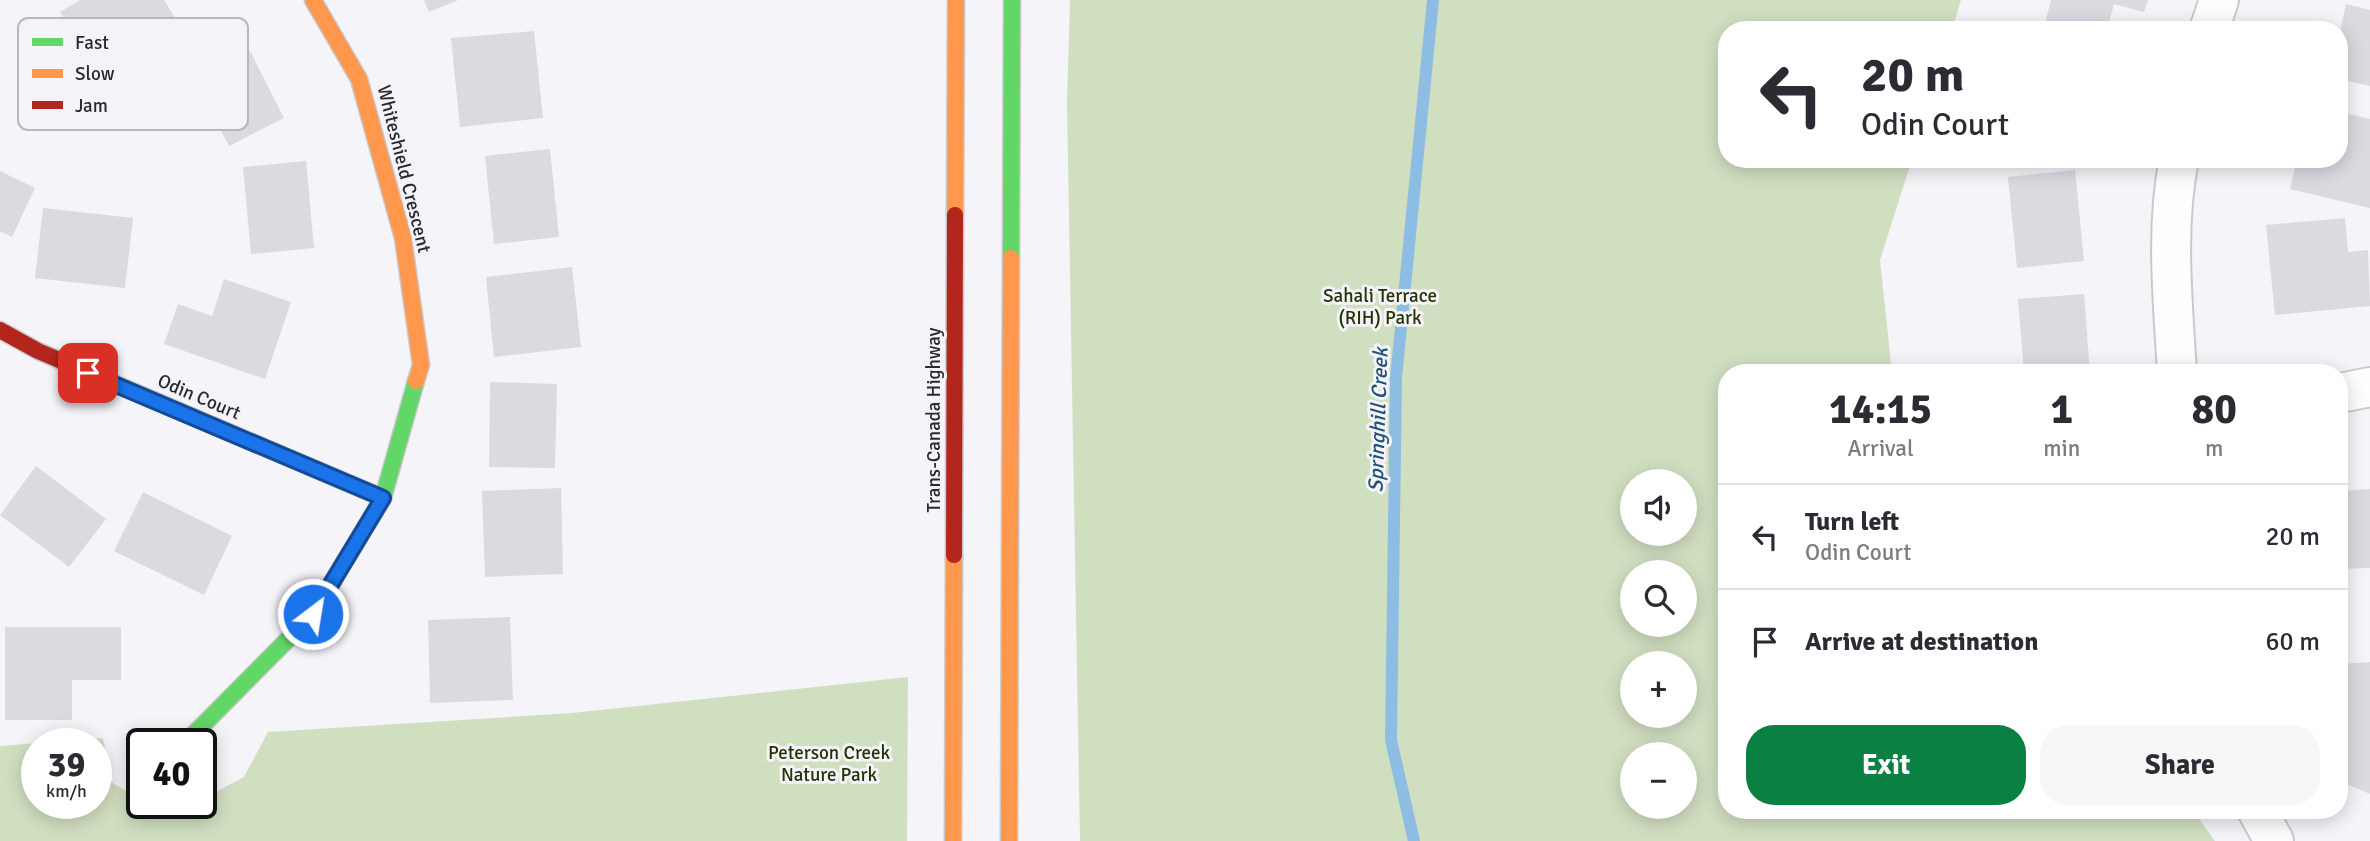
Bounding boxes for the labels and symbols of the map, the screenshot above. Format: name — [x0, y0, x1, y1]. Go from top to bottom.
legend — [18, 18, 248, 130]
text: Fast — [75, 31, 109, 55]
text: Slow — [75, 62, 115, 86]
street label: Whiteshield Crescent — [372, 83, 437, 256]
text: Jam — [75, 94, 108, 118]
park label: Sahali Terrace (RIH) Park — [1323, 284, 1437, 330]
street label: Trans-Canada Highway — [922, 327, 946, 512]
pin — [58, 343, 118, 403]
water label: Springhill Creek — [1362, 345, 1394, 493]
street label: Odin Court — [154, 369, 244, 425]
position arrow — [276, 577, 350, 651]
speed limit sign: 40 — [126, 728, 217, 819]
park label: Peterson Creek Nature Park — [768, 741, 891, 787]

